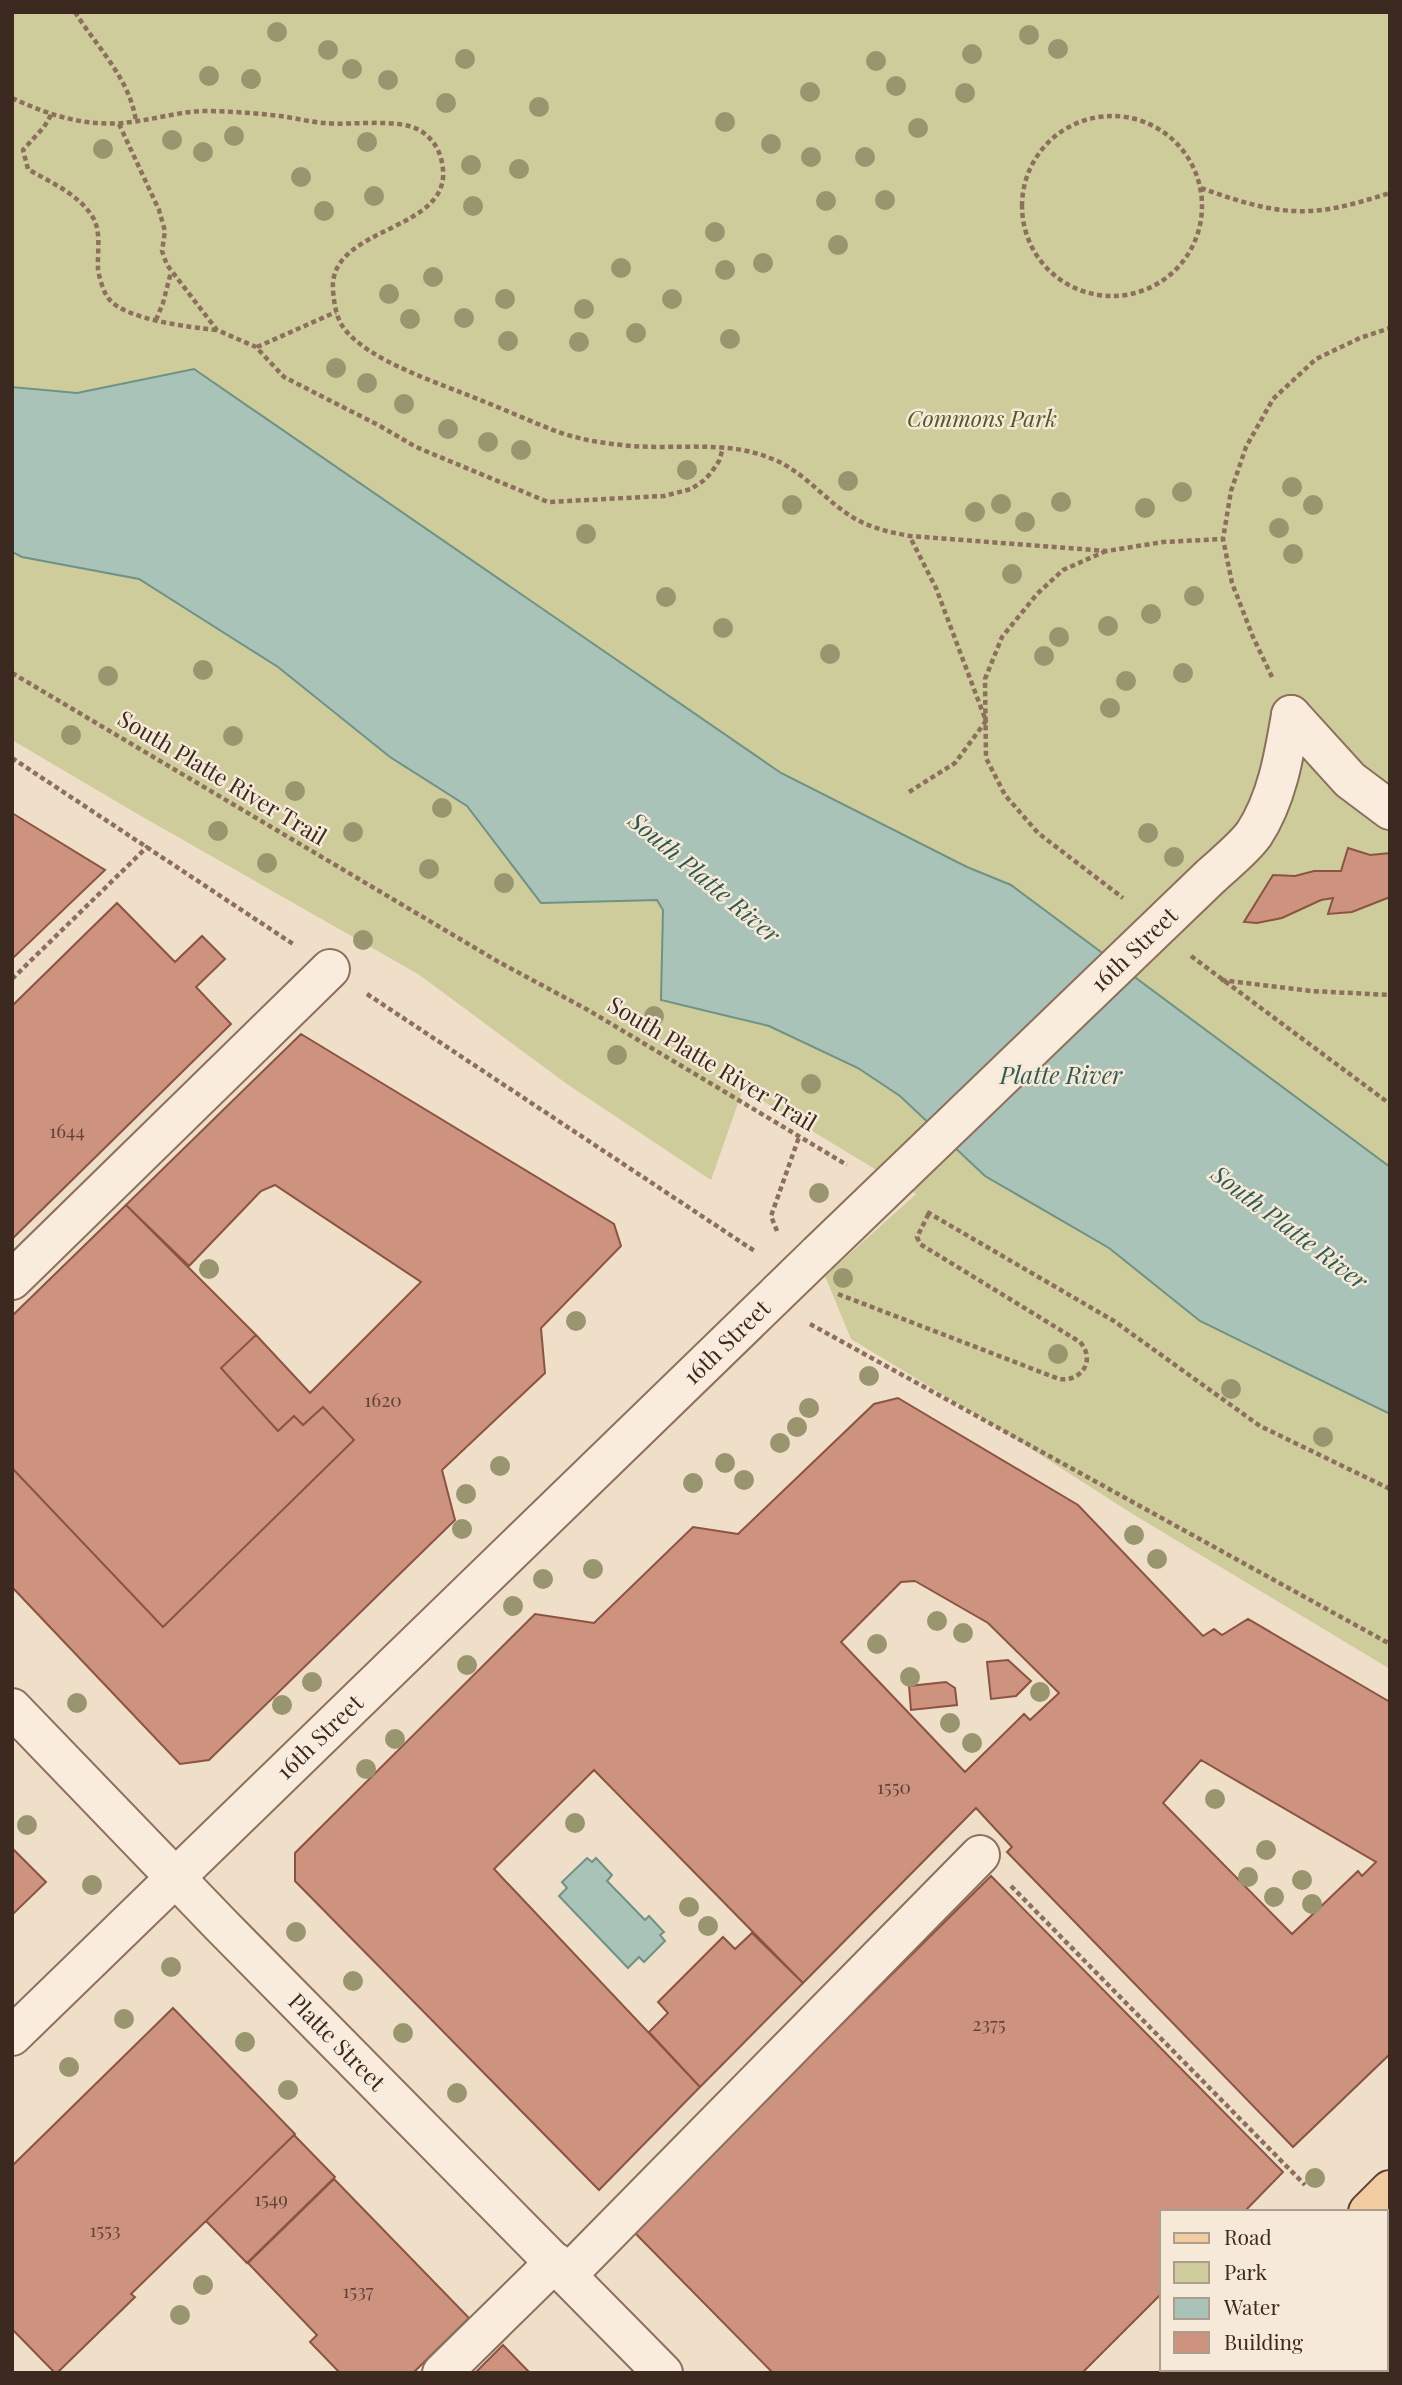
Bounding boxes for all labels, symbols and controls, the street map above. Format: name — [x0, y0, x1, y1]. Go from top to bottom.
park label: Commons Park — [907, 402, 1057, 433]
street label: South Platte River Trail — [113, 702, 333, 852]
water label: South Platte River — [622, 803, 788, 950]
street label: 16th Street — [1083, 899, 1184, 998]
street label: South Platte River Trail — [603, 988, 823, 1138]
water label: Platte River — [999, 1058, 1123, 1090]
house number: 1644 — [49, 1117, 85, 1143]
water label: South Platte River — [1205, 1156, 1375, 1296]
street label: 16th Street — [676, 1291, 777, 1391]
house number: 1620 — [364, 1386, 402, 1412]
street label: 16th Street — [269, 1686, 370, 1785]
house number: 1550 — [877, 1773, 911, 1799]
street label: Platte Street — [283, 1986, 394, 2097]
house number: 2375 — [972, 2010, 1006, 2036]
house number: 1549 — [254, 2185, 288, 2211]
legend — [1160, 2210, 1388, 2371]
house number: 1553 — [89, 2216, 121, 2242]
text: Road — [1224, 2222, 1272, 2250]
text: Park — [1224, 2257, 1268, 2285]
house number: 1537 — [343, 2277, 374, 2303]
text: Water — [1223, 2292, 1280, 2320]
text: Building — [1224, 2327, 1303, 2355]

